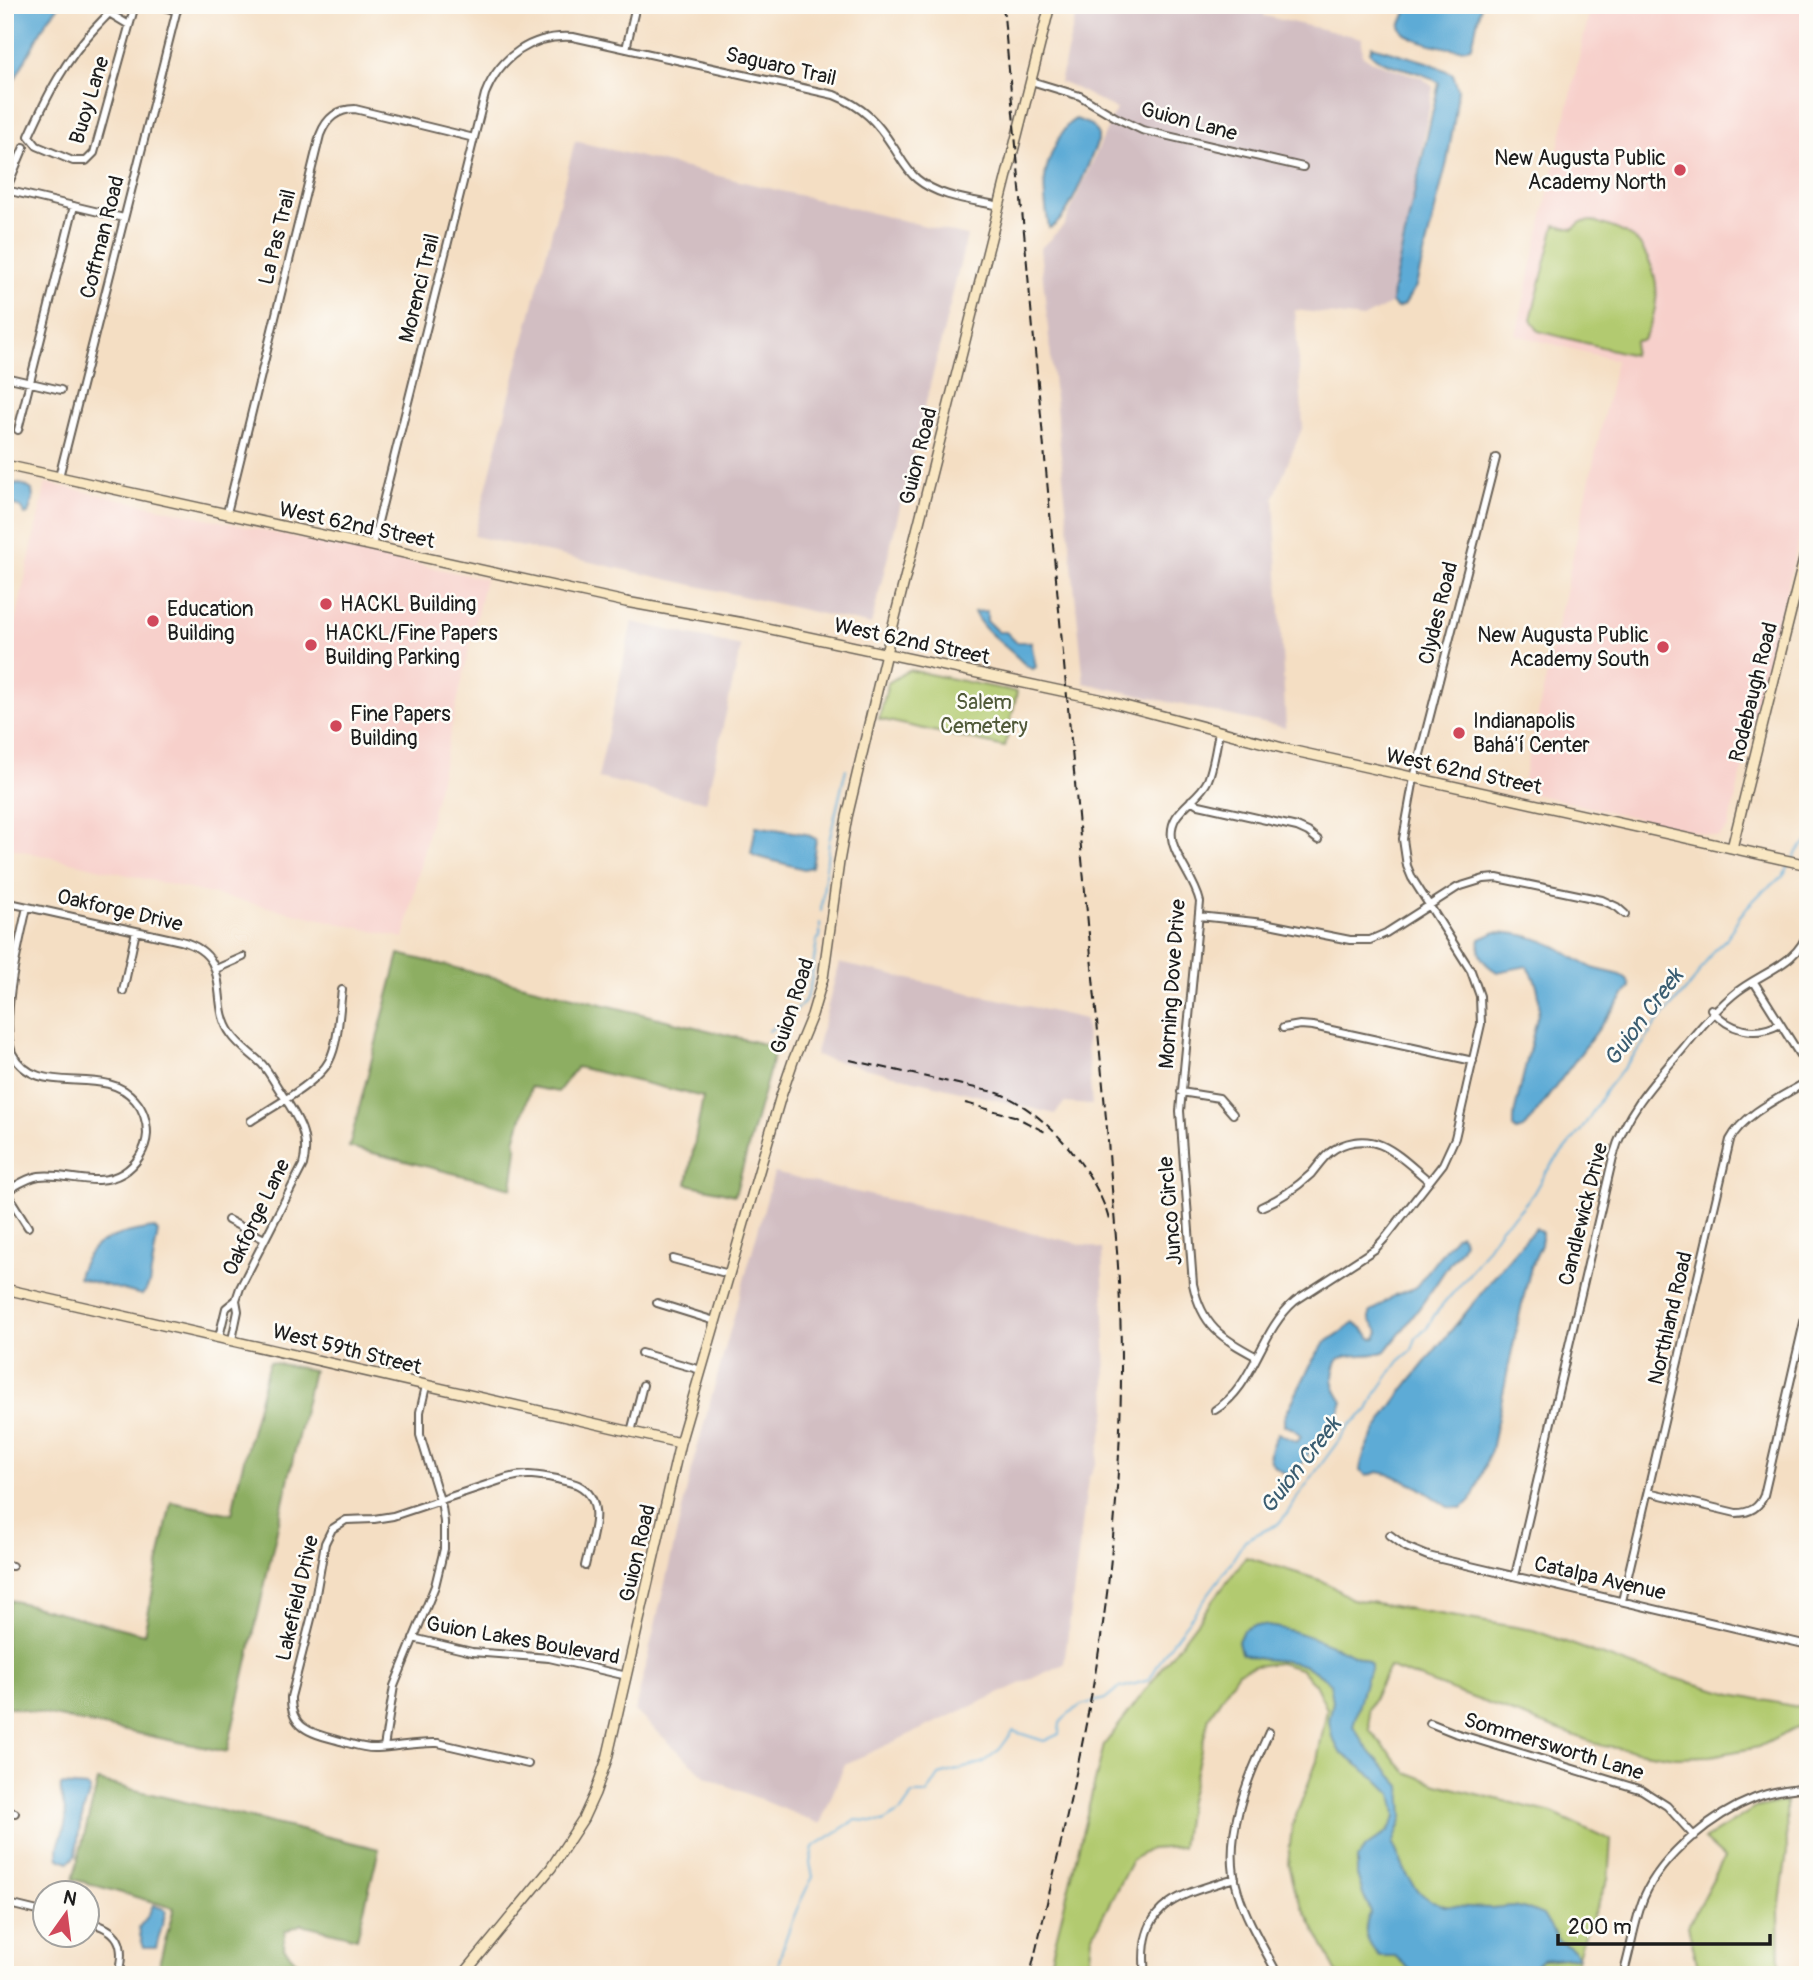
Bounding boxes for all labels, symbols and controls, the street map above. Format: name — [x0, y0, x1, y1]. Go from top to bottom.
street label: Saguaro Trail — [723, 41, 839, 92]
street label: Buoy Lane — [63, 52, 116, 147]
street label: Guion Lane — [1138, 96, 1241, 147]
place label: New Augusta Public Academy North — [1494, 145, 1666, 196]
marker: New Augusta Public Academy North — [1672, 162, 1688, 178]
street label: Coffman Road — [74, 173, 131, 301]
street label: La Pas Trail — [253, 186, 302, 288]
street label: Morenci Trail — [393, 231, 446, 345]
street label: Guion Road — [893, 405, 944, 508]
street label: West 62nd Street — [277, 496, 438, 555]
street label: Clydes Road — [1413, 559, 1464, 667]
place label: HACKL Building — [340, 591, 476, 618]
place label: Education Building — [167, 596, 254, 647]
marker: HACKL Building — [318, 596, 334, 612]
street label: West 62nd Street — [832, 612, 993, 671]
marker: Education Building — [145, 613, 161, 629]
street label: Rodebaugh Road — [1723, 619, 1784, 765]
place label: HACKL/Fine Papers Building Parking — [325, 620, 498, 671]
place label: New Augusta Public Academy South — [1477, 622, 1649, 673]
marker: HACKL/Fine Papers Building Parking — [303, 637, 319, 653]
marker: New Augusta Public Academy South — [1655, 639, 1671, 655]
park label: Salem Cemetery — [940, 689, 1028, 740]
place label: Fine Papers Building — [350, 701, 451, 752]
place label: Indianapolis Bahá'í Center — [1473, 708, 1590, 759]
marker: Fine Papers Building — [328, 718, 344, 734]
marker: Indianapolis Bahá'í Center — [1451, 725, 1467, 741]
street label: West 62nd Street — [1384, 742, 1545, 801]
street label: Oakforge Drive — [54, 883, 186, 938]
street label: Morning Dove Drive — [1153, 898, 1192, 1070]
street label: Guion Road — [764, 955, 821, 1058]
water label: Guion Creek — [1597, 961, 1691, 1072]
street label: Candlewick Drive — [1553, 1139, 1614, 1288]
street label: Oakforge Lane — [217, 1154, 297, 1280]
street label: Junco Circle — [1152, 1155, 1189, 1267]
street label: Northland Road — [1642, 1249, 1699, 1387]
street label: West 59th Street — [270, 1318, 425, 1381]
water label: Guion Creek — [1253, 1409, 1349, 1520]
street label: Guion Road — [613, 1502, 662, 1604]
street label: Lakefield Drive — [270, 1532, 325, 1664]
street label: Catalpa Avenue — [1532, 1550, 1669, 1607]
street label: Guion Lakes Boulevard — [424, 1610, 622, 1671]
street label: Sommersworth Lane — [1461, 1706, 1648, 1787]
north arrow — [32, 1878, 102, 1948]
text: N — [61, 1885, 79, 1912]
scale bar — [1558, 1903, 1769, 1947]
text: 200 m — [1568, 1914, 1632, 1941]

